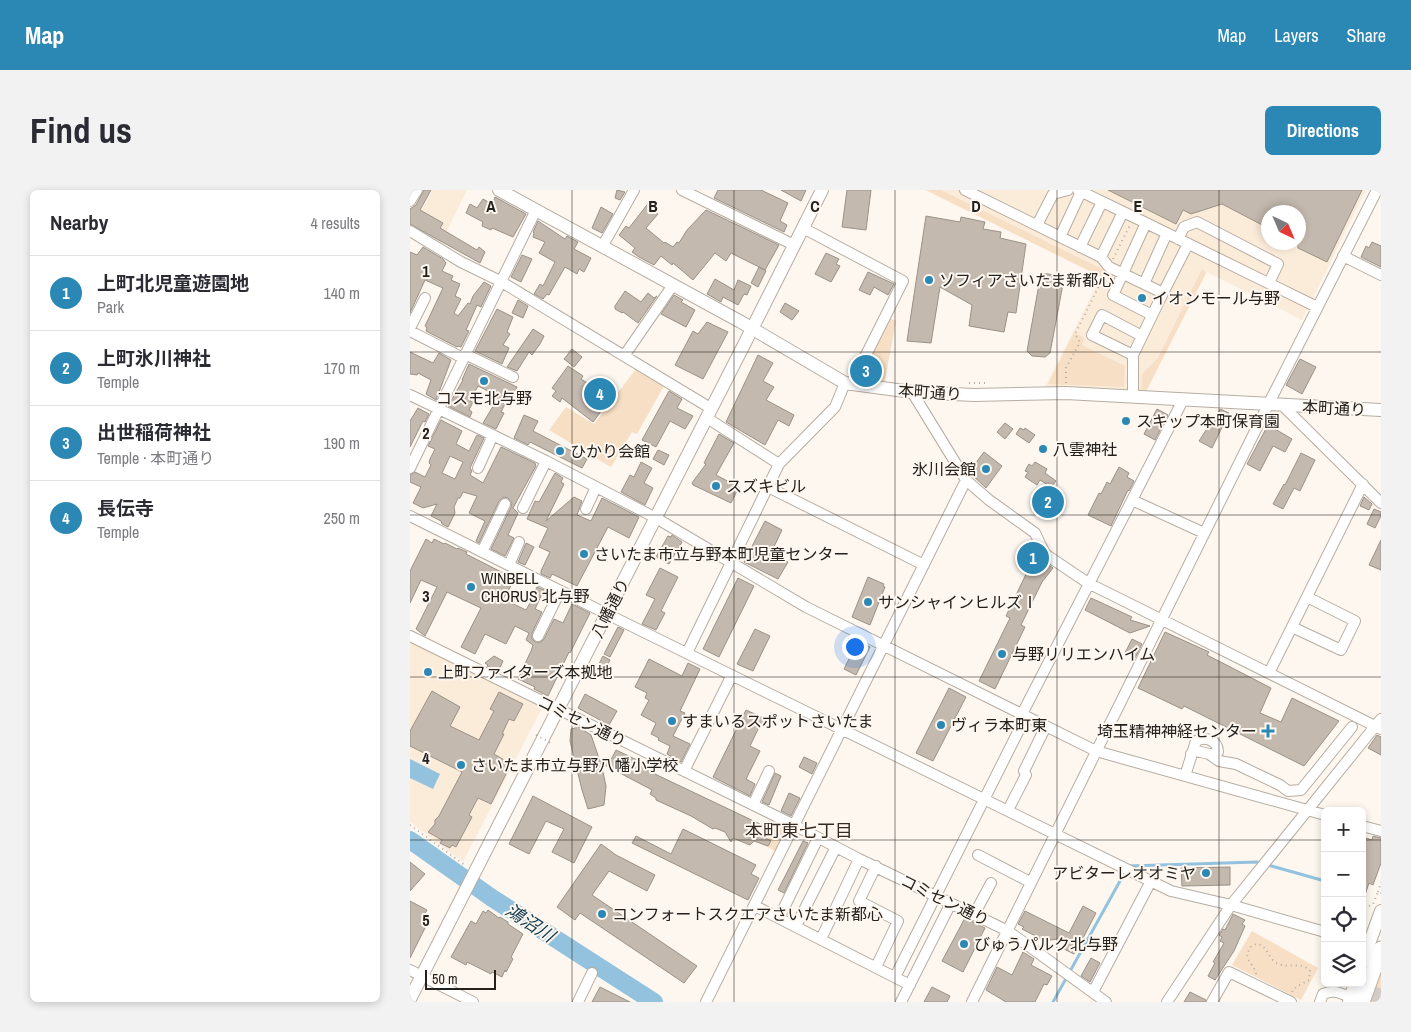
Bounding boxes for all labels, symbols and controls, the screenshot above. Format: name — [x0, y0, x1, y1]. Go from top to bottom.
text: Map — [25, 19, 64, 51]
text: Map — [1218, 23, 1246, 48]
text: Layers — [1274, 23, 1319, 48]
text: Share — [1347, 23, 1386, 48]
button: Directions — [1265, 106, 1381, 155]
text: Find us — [30, 107, 132, 154]
text: A — [486, 195, 496, 217]
text: B — [648, 195, 658, 217]
text: C — [810, 195, 820, 217]
text: D — [971, 195, 981, 217]
text: E — [1134, 195, 1143, 217]
north arrow — [1261, 205, 1306, 250]
text: Nearby — [50, 208, 108, 237]
text: 4 results — [310, 212, 360, 234]
text: 1 — [422, 260, 430, 282]
place label: ソフィアさいたま新都心 — [939, 269, 1114, 291]
text: 上町北児童遊園地 — [97, 270, 249, 296]
marker: ソフィアさいたま新都心 — [923, 274, 935, 286]
text: 1 — [62, 282, 70, 304]
text: 140 m — [324, 282, 360, 304]
place label: イオンモール与野 — [1152, 287, 1280, 309]
marker: イオンモール与野 — [1136, 292, 1148, 304]
text: Park — [97, 296, 124, 318]
text: 上町氷川神社 — [97, 345, 211, 371]
pin: 3 — [850, 352, 882, 390]
text: 2 — [62, 357, 70, 379]
text: 170 m — [324, 357, 360, 379]
text: Temple — [97, 371, 139, 393]
marker: コスモ北与野 — [478, 375, 490, 387]
pin: 4 — [584, 375, 616, 413]
street label: 本町通り — [897, 379, 963, 405]
place label: コスモ北与野 — [436, 387, 532, 409]
street label: 本町通り — [1301, 395, 1367, 421]
place label: スキップ本町保育園 — [1136, 410, 1280, 432]
marker: スキップ本町保育園 — [1120, 415, 1132, 427]
text: 出世稲荷神社 — [97, 419, 211, 445]
text: 2 — [422, 422, 430, 444]
text: 3 — [62, 432, 70, 454]
text: 190 m — [324, 432, 360, 454]
place label: 八雲神社 — [1053, 438, 1117, 460]
place label: ひかり会館 — [570, 440, 650, 462]
marker: 八雲神社 — [1037, 443, 1049, 455]
marker: ひかり会館 — [554, 445, 566, 457]
text: Temple · 本町通り — [97, 447, 214, 469]
place label: 氷川会館 — [912, 458, 976, 480]
marker: 氷川会館 — [980, 463, 992, 475]
place label: スズキビル — [726, 475, 806, 497]
marker: スズキビル — [710, 480, 722, 492]
pin: 2 — [1032, 483, 1064, 521]
text: 長伝寺 — [97, 495, 154, 521]
text: 4 — [62, 507, 70, 529]
text: 250 m — [324, 507, 360, 529]
text: Temple — [97, 521, 139, 543]
pin: 1 — [1017, 539, 1049, 577]
place label: さいたま市立与野本町児童センター — [594, 543, 850, 565]
marker: さいたま市立与野本町児童センター — [578, 548, 590, 560]
place label: WINBELL CHORUS 北与野 — [481, 567, 590, 607]
street label: 八幡通り — [586, 574, 634, 642]
marker: WINBELL CHORUS 北与野 — [465, 581, 477, 593]
text: 3 — [422, 585, 430, 607]
place label: サンシャインヒルズⅠ — [878, 591, 1038, 613]
marker: サンシャインヒルズⅠ — [862, 596, 874, 608]
your location — [842, 634, 868, 660]
place label: 与野リリエンハイム — [1012, 643, 1155, 665]
marker: 与野リリエンハイム — [996, 648, 1008, 660]
place label: 上町ファイターズ本拠地 — [438, 661, 613, 683]
marker: 上町ファイターズ本拠地 — [422, 666, 434, 678]
street label: コミセン通り — [534, 690, 630, 752]
place label: すまいるスポットさいたま — [682, 710, 874, 732]
place label: ヴィラ本町東 — [951, 714, 1047, 736]
marker: すまいるスポットさいたま — [666, 715, 678, 727]
marker: ヴィラ本町東 — [935, 719, 947, 731]
place label: 埼玉精神神経センター — [1097, 720, 1257, 742]
marker: 埼玉精神神経センター — [1261, 724, 1275, 738]
text: 4 — [422, 747, 430, 769]
place label: さいたま市立与野八幡小学校 — [471, 754, 679, 776]
marker: さいたま市立与野八幡小学校 — [455, 759, 467, 771]
map controls — [1321, 807, 1366, 987]
button: + — [1321, 807, 1366, 852]
district label: 本町東七丁目 — [745, 818, 853, 843]
button: − — [1321, 852, 1366, 897]
place label: アビターレオオミヤ — [1052, 862, 1196, 884]
marker: アビターレオオミヤ — [1200, 867, 1212, 879]
street label: コミセン通り — [897, 869, 993, 931]
water label: 鴻沼川 — [501, 897, 561, 949]
button: locate — [1321, 897, 1366, 942]
place label: コンフォートスクエアさいたま新都心 — [612, 903, 883, 925]
marker: コンフォートスクエアさいたま新都心 — [596, 908, 608, 920]
text: 5 — [422, 909, 430, 931]
place label: びゅうパルク北与野 — [974, 933, 1118, 955]
marker: びゅうパルク北与野 — [958, 938, 970, 950]
button: layers — [1321, 942, 1366, 987]
scale bar — [425, 967, 496, 990]
text: 50 m — [432, 970, 458, 988]

